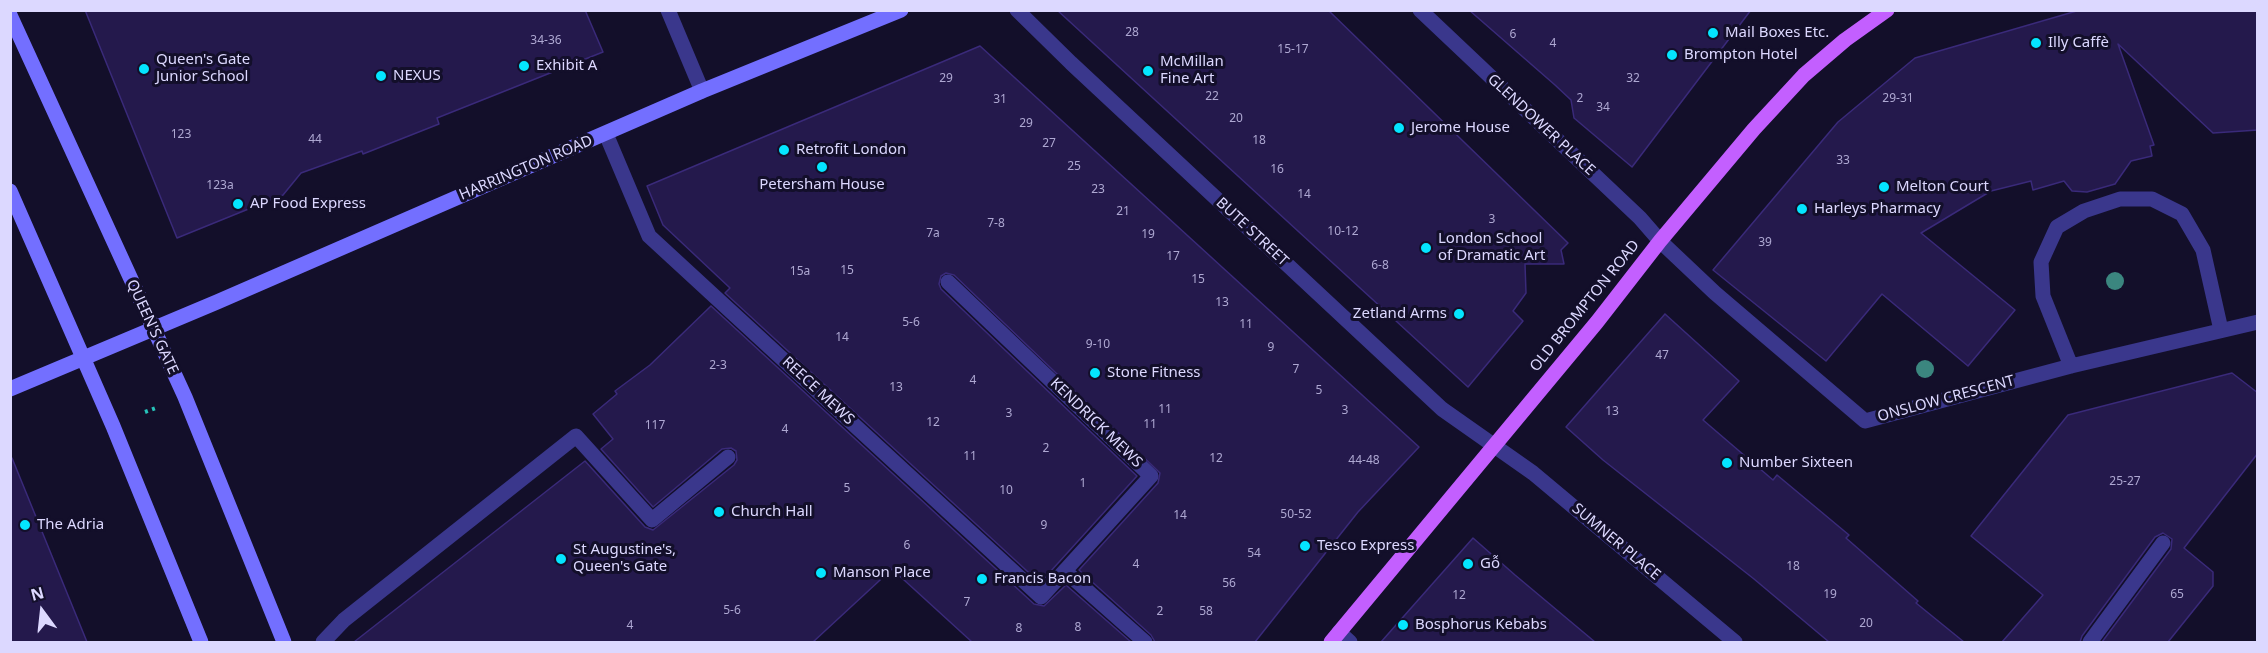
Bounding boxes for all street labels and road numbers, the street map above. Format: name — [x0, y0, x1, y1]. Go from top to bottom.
street label: GLENDOWER PLACE — [1483, 70, 1599, 180]
street label: HARRINGTON ROAD — [457, 132, 595, 204]
street label: BUTE STREET — [1212, 194, 1292, 270]
street label: OLD BROMPTON ROAD — [1526, 237, 1644, 375]
street label: QUEEN'S GATE — [122, 277, 182, 377]
street label: REECE MEWS — [778, 353, 858, 429]
street label: ONSLOW CRESCENT — [1875, 372, 2017, 426]
street label: KENDRICK MEWS — [1046, 374, 1146, 472]
street label: SUMNER PLACE — [1568, 500, 1664, 584]

